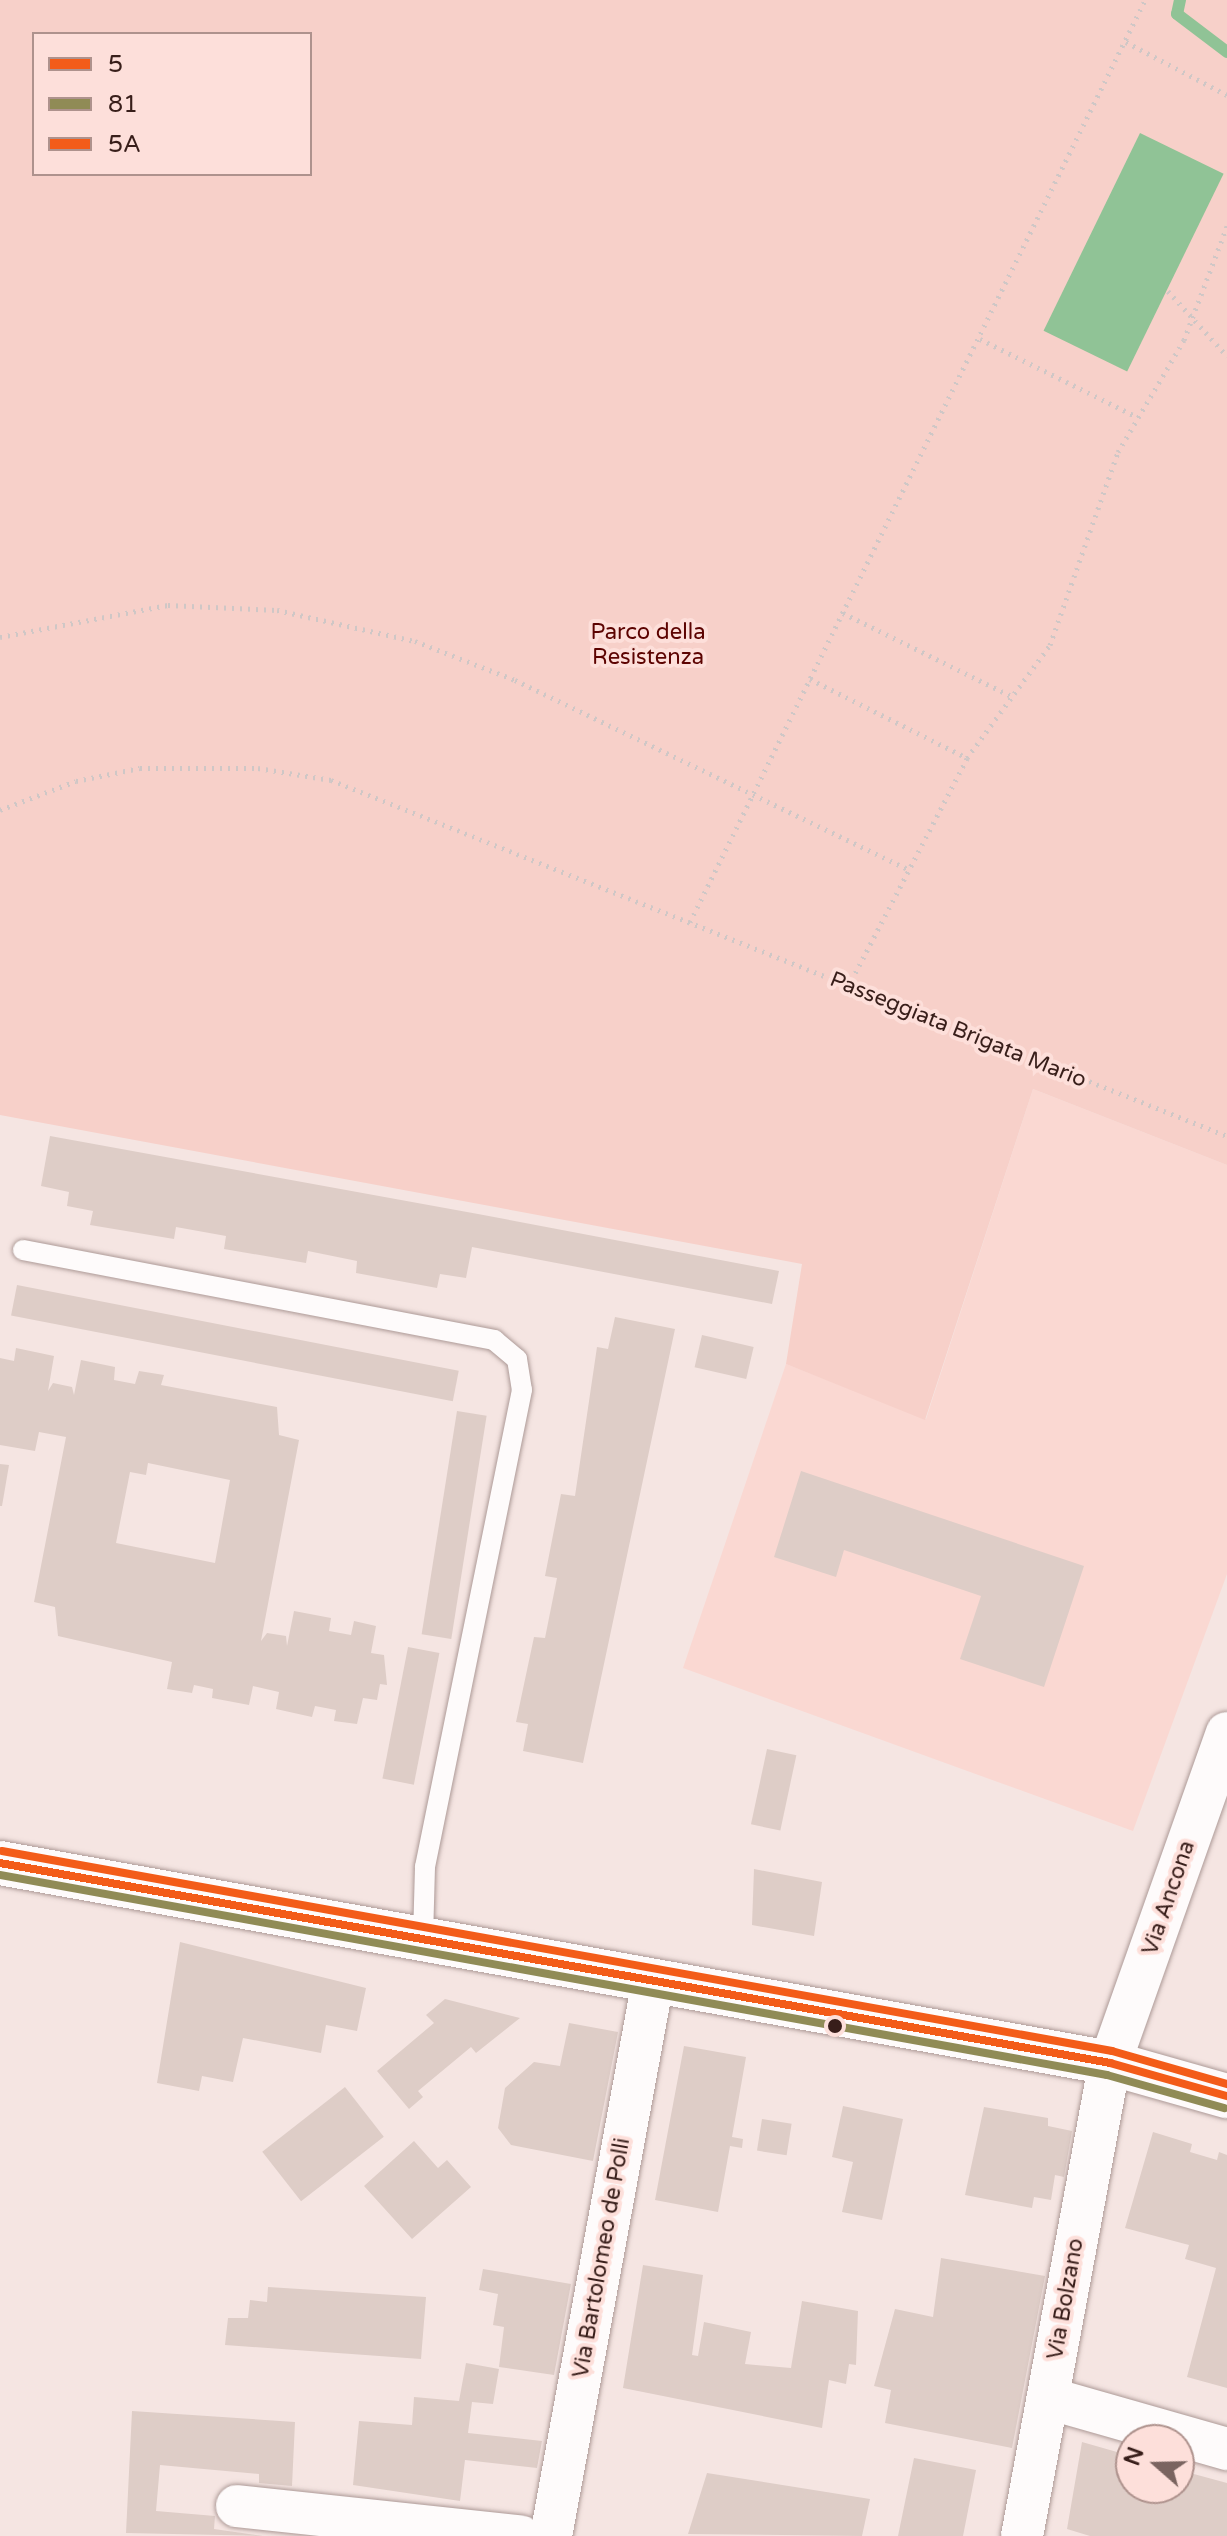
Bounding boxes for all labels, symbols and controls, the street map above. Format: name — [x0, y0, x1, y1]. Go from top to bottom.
legend — [32, 32, 312, 176]
text: 5 — [108, 50, 123, 79]
text: 81 — [108, 90, 138, 119]
text: 5A — [108, 130, 141, 159]
park label: Parco della Resistenza — [590, 619, 706, 670]
street label: Passeggiata Brigata Mario — [826, 966, 1090, 1094]
street label: Via Ancona — [1137, 1837, 1201, 1959]
unlabelled marker — [827, 2018, 843, 2034]
street label: Via Bartolomeo de Polli — [568, 2136, 636, 2380]
street label: Via Bolzano — [1042, 2236, 1090, 2362]
north arrow — [1115, 2424, 1195, 2504]
text: N — [1119, 2444, 1150, 2469]

